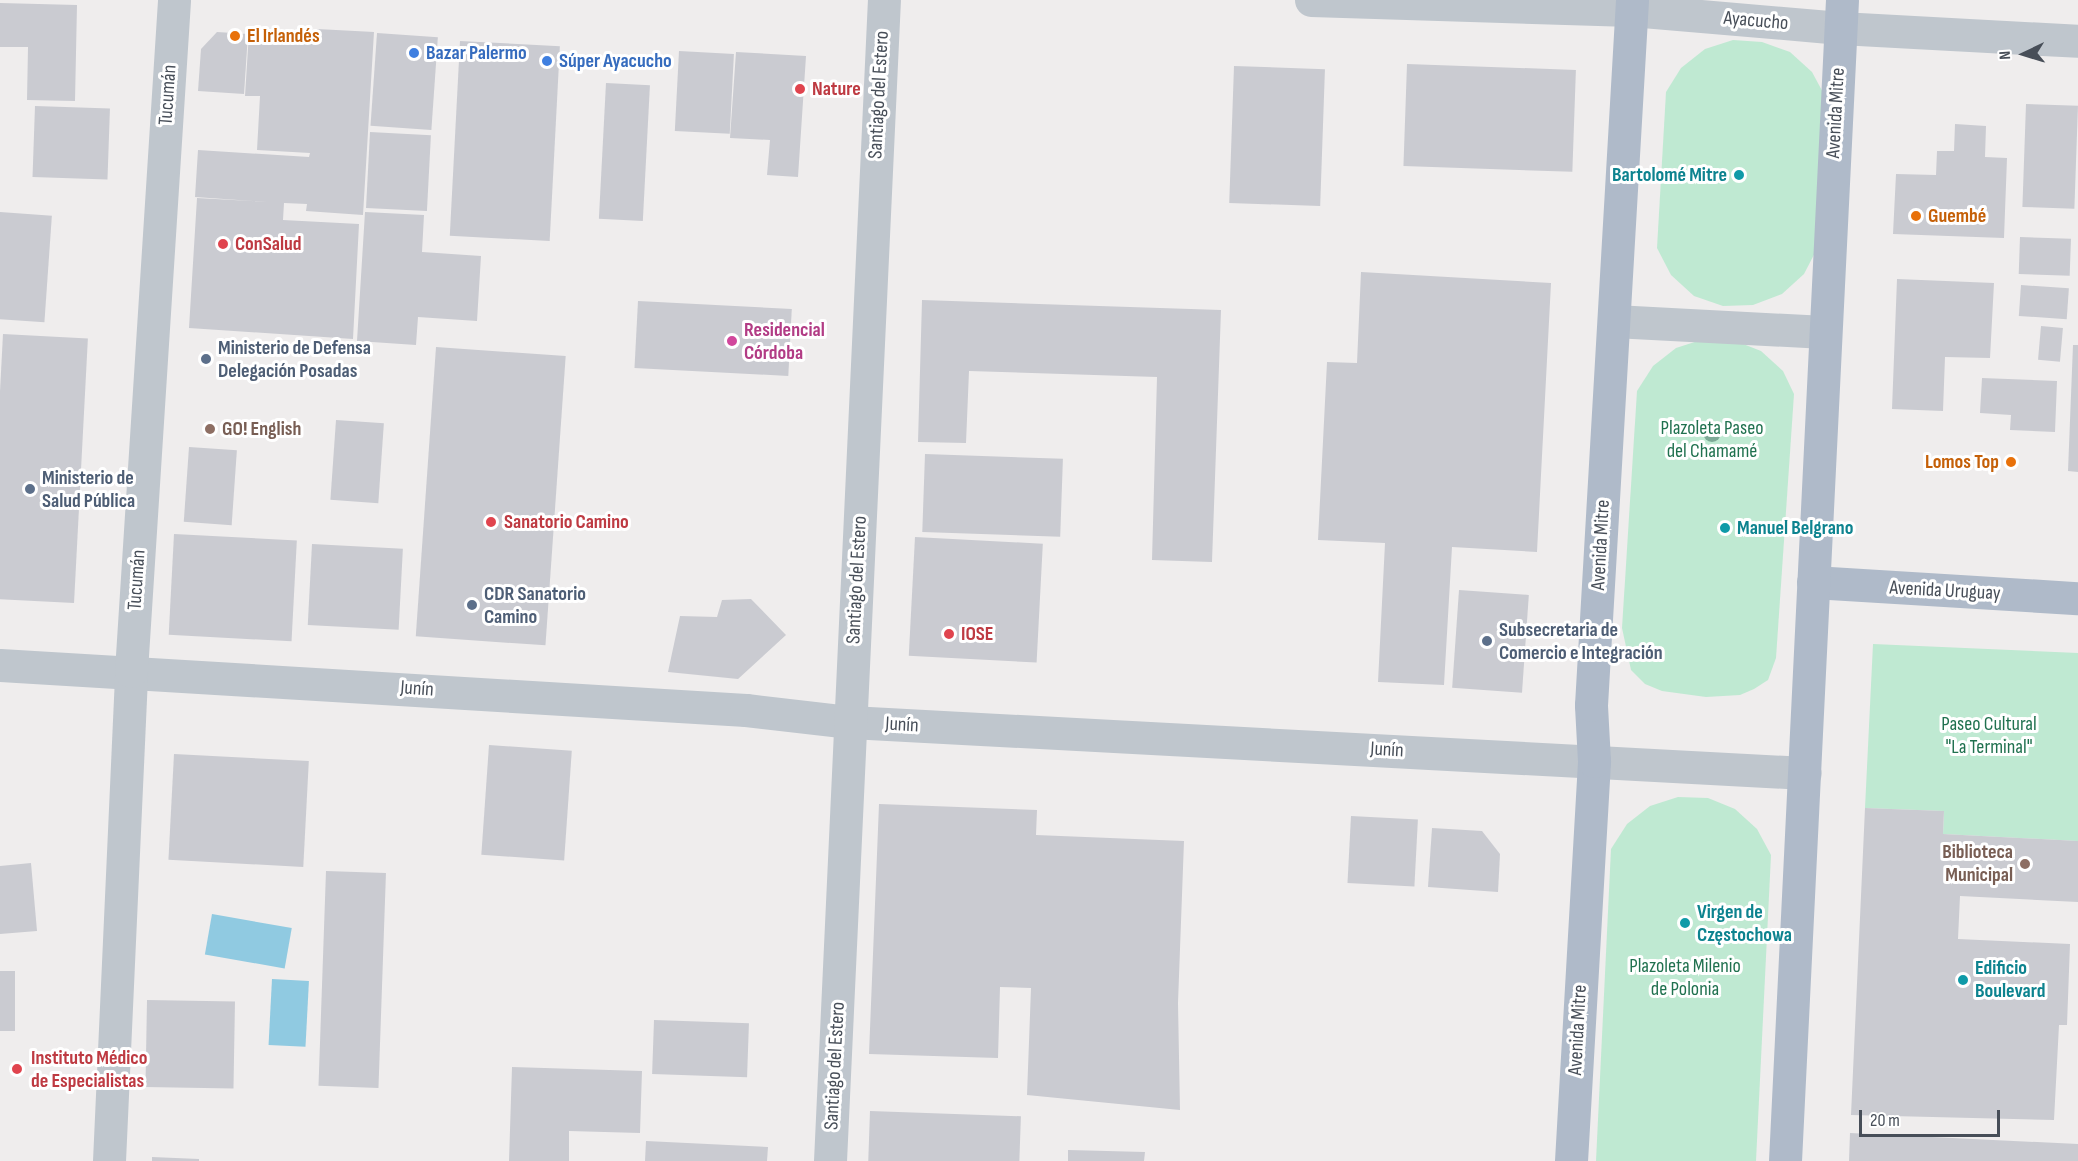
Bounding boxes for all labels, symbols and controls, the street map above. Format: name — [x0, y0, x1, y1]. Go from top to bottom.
street label: Ayacucho — [1723, 6, 1789, 36]
place label: El Irlandés — [247, 24, 320, 48]
north arrow — [1994, 24, 2054, 84]
marker: El Irlandés — [228, 29, 242, 43]
street label: Santiago del Estero — [864, 30, 894, 160]
place label: Bazar Palermo — [426, 41, 527, 65]
marker: Bazar Palermo — [407, 46, 421, 60]
place label: Súper Ayacucho — [559, 49, 672, 73]
text: N — [1996, 50, 2015, 60]
marker: Súper Ayacucho — [540, 54, 554, 68]
street label: Tucumán — [154, 64, 182, 126]
street label: Avenida Mitre — [1822, 67, 1850, 159]
place label: Nature — [812, 77, 861, 101]
marker: Nature — [793, 82, 807, 96]
place label: Bartolomé Mitre — [1612, 163, 1727, 187]
marker: Bartolomé Mitre — [1732, 168, 1746, 182]
place label: Guembé — [1928, 204, 1986, 228]
marker: Guembé — [1909, 209, 1923, 223]
place label: ConSalud — [235, 232, 301, 256]
marker: ConSalud — [216, 237, 230, 251]
place label: Residencial Córdoba — [744, 318, 825, 365]
marker: Residencial Córdoba — [725, 334, 739, 348]
place label: Ministerio de Defensa Delegación Posadas — [218, 336, 371, 383]
marker: Ministerio de Defensa Delegación Posadas — [199, 352, 213, 366]
place label: GO! English — [222, 417, 301, 441]
park label: Plazoleta Paseo del Chamamé — [1660, 417, 1764, 464]
marker: GO! English — [203, 422, 217, 436]
place label: Lomos Top — [1925, 450, 1999, 474]
marker: Lomos Top — [2004, 455, 2018, 469]
place label: Ministerio de Salud Pública — [42, 466, 135, 513]
marker: Ministerio de Salud Pública — [23, 482, 37, 496]
street label: Avenida Mitre — [1587, 499, 1615, 591]
place label: Sanatorio Camino — [504, 510, 629, 534]
marker: Sanatorio Camino — [482, 513, 500, 531]
street label: Santiago del Estero — [842, 515, 872, 645]
place label: Manuel Belgrano — [1737, 516, 1853, 540]
marker: Manuel Belgrano — [1718, 521, 1732, 535]
street label: Tucumán — [123, 549, 151, 611]
street label: Avenida Uruguay — [1889, 576, 2001, 606]
place label: CDR Sanatorio Camino — [484, 582, 586, 629]
marker: CDR Sanatorio Camino — [465, 598, 479, 612]
place label: Subsecretaria de Comercio e Integración — [1499, 618, 1663, 665]
place label: IOSE — [961, 622, 993, 646]
marker: IOSE — [942, 627, 956, 641]
marker: Subsecretaria de Comercio e Integración — [1480, 634, 1494, 648]
street label: Junín — [400, 676, 434, 702]
street label: Junín — [885, 712, 919, 738]
park label: Paseo Cultural "La Terminal" — [1941, 713, 2037, 760]
street label: Junín — [1370, 737, 1404, 763]
place label: Biblioteca Municipal — [1942, 840, 2013, 887]
marker: Biblioteca Municipal — [2018, 857, 2032, 871]
place label: Virgen de Częstochowa — [1697, 900, 1792, 947]
marker: Virgen de Częstochowa — [1678, 916, 1692, 930]
park label: Plazoleta Milenio de Polonia — [1629, 954, 1741, 1001]
place label: Edificio Boulevard — [1975, 957, 2045, 1004]
marker: Edificio Boulevard — [1956, 973, 1970, 987]
street label: Avenida Mitre — [1564, 984, 1592, 1076]
street label: Santiago del Estero — [820, 1001, 850, 1131]
place label: Instituto Médico de Especialistas — [31, 1046, 147, 1093]
marker: Instituto Médico de Especialistas — [8, 1060, 26, 1078]
scale bar — [1862, 1098, 2003, 1136]
text: 20 m — [1870, 1110, 1900, 1131]

